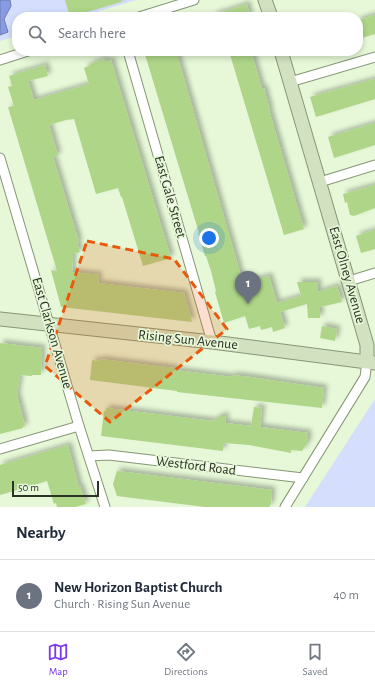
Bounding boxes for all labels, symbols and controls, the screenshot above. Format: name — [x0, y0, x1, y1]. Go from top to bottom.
search box — [12, 12, 363, 56]
icon: search — [26, 23, 48, 45]
text: Search here — [58, 26, 126, 41]
street label: East Gale Street — [152, 154, 189, 240]
street label: East Olney Avenue — [326, 225, 368, 325]
your location — [199, 228, 219, 248]
pin: 1 — [235, 271, 261, 304]
street label: East Clarkson Avenue — [29, 276, 75, 390]
street label: Rising Sun Avenue — [138, 328, 238, 352]
street label: Westford Road — [155, 454, 237, 478]
scale bar — [12, 479, 99, 498]
text: 50 m — [18, 482, 39, 493]
text: Nearby — [16, 524, 66, 541]
text: New Horizon Baptist Church — [54, 580, 223, 595]
text: 1 — [27, 589, 31, 602]
text: 40 m — [333, 589, 359, 602]
text: Church · Rising Sun Avenue — [54, 598, 190, 611]
tab: Map — [47, 641, 69, 678]
tab: Directions — [164, 641, 208, 678]
tab: Saved — [302, 641, 328, 678]

